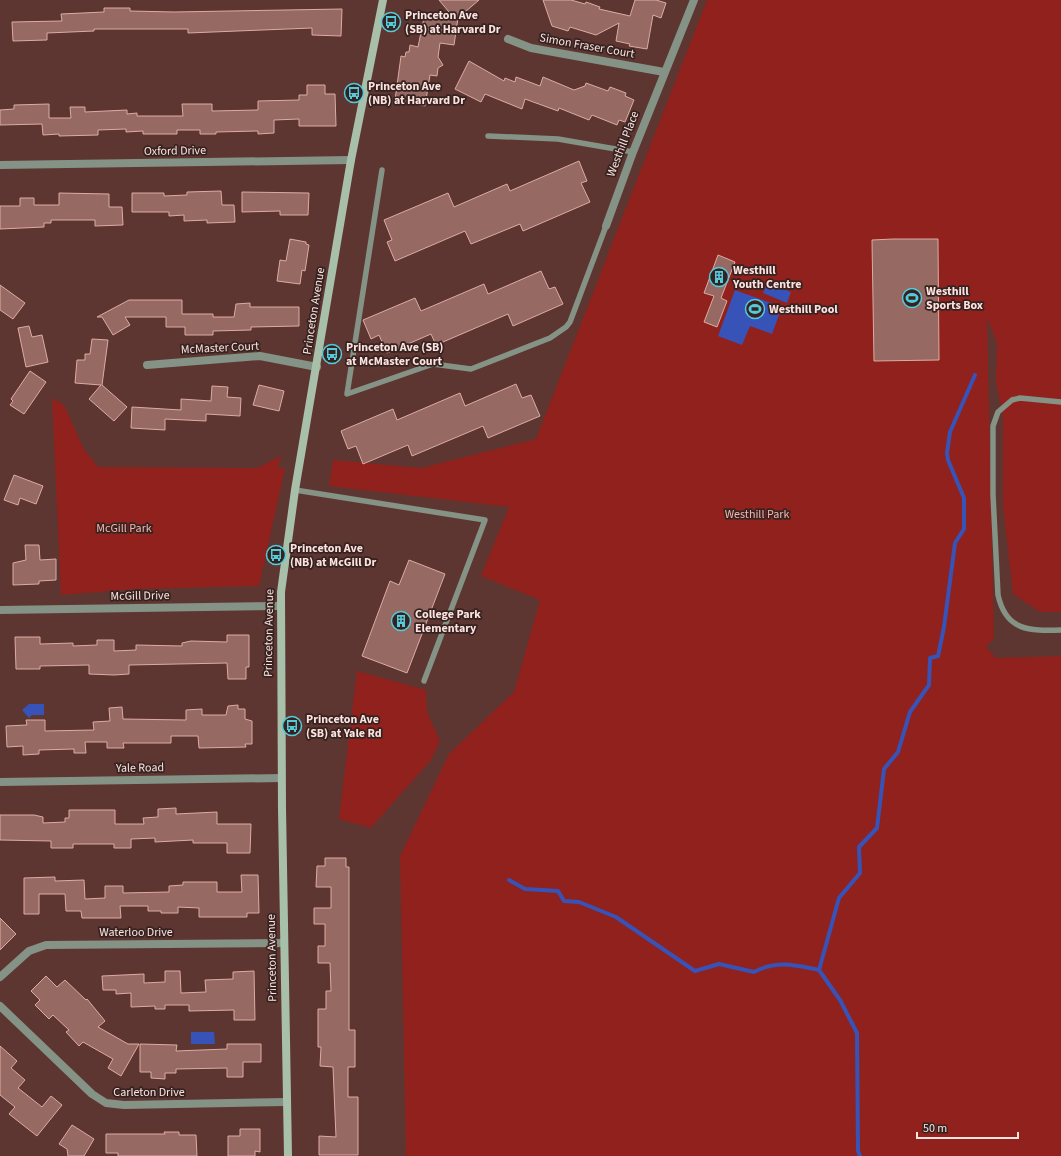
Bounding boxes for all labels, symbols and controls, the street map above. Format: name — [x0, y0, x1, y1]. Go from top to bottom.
place label: Princeton Ave (SB) at Harvard Dr — [405, 7, 501, 38]
bus stop icon: Princeton Ave (SB) at Harvard Dr — [380, 11, 402, 33]
street label: Simon Fraser Court — [538, 29, 636, 63]
place label: Princeton Ave (NB) at Harvard Dr — [368, 78, 465, 109]
bus stop icon: Princeton Ave (NB) at Harvard Dr — [343, 82, 365, 104]
street label: Westhill Place — [603, 109, 643, 179]
street label: Oxford Drive — [144, 142, 206, 160]
place label: Westhill Youth Centre — [732, 262, 802, 293]
street label: Princeton Avenue — [299, 266, 329, 356]
building icon: Westhill Youth Centre — [708, 266, 730, 288]
place label: Westhill Sports Box — [926, 283, 983, 314]
sports icon: Westhill Sports Box — [901, 287, 923, 309]
sports icon: Westhill Pool — [744, 298, 766, 320]
place label: Westhill Pool — [769, 301, 838, 318]
street label: McMaster Court — [180, 337, 260, 359]
place label: Princeton Ave (SB) at McMaster Court — [346, 339, 443, 370]
bus stop icon: Princeton Ave (SB) at McMaster Court — [321, 343, 343, 365]
park label: Westhill Park — [725, 506, 789, 523]
park label: McGill Park — [96, 520, 152, 537]
place label: Princeton Ave (NB) at McGill Dr — [290, 540, 377, 571]
bus stop icon: Princeton Ave (NB) at McGill Dr — [265, 544, 287, 566]
street label: McGill Drive — [110, 587, 170, 605]
street label: Princeton Avenue — [260, 589, 278, 677]
place label: College Park Elementary — [415, 606, 481, 637]
building icon: College Park Elementary — [390, 610, 412, 632]
place label: Princeton Ave (SB) at Yale Rd — [306, 711, 382, 742]
bus stop icon: Princeton Ave (SB) at Yale Rd — [281, 715, 303, 737]
street label: Yale Road — [115, 759, 164, 777]
street label: Princeton Avenue — [263, 914, 281, 1002]
street label: Waterloo Drive — [99, 924, 173, 941]
street label: Carleton Drive — [113, 1084, 185, 1101]
scale bar — [917, 1114, 1018, 1140]
text: 50 m — [923, 1120, 947, 1137]

